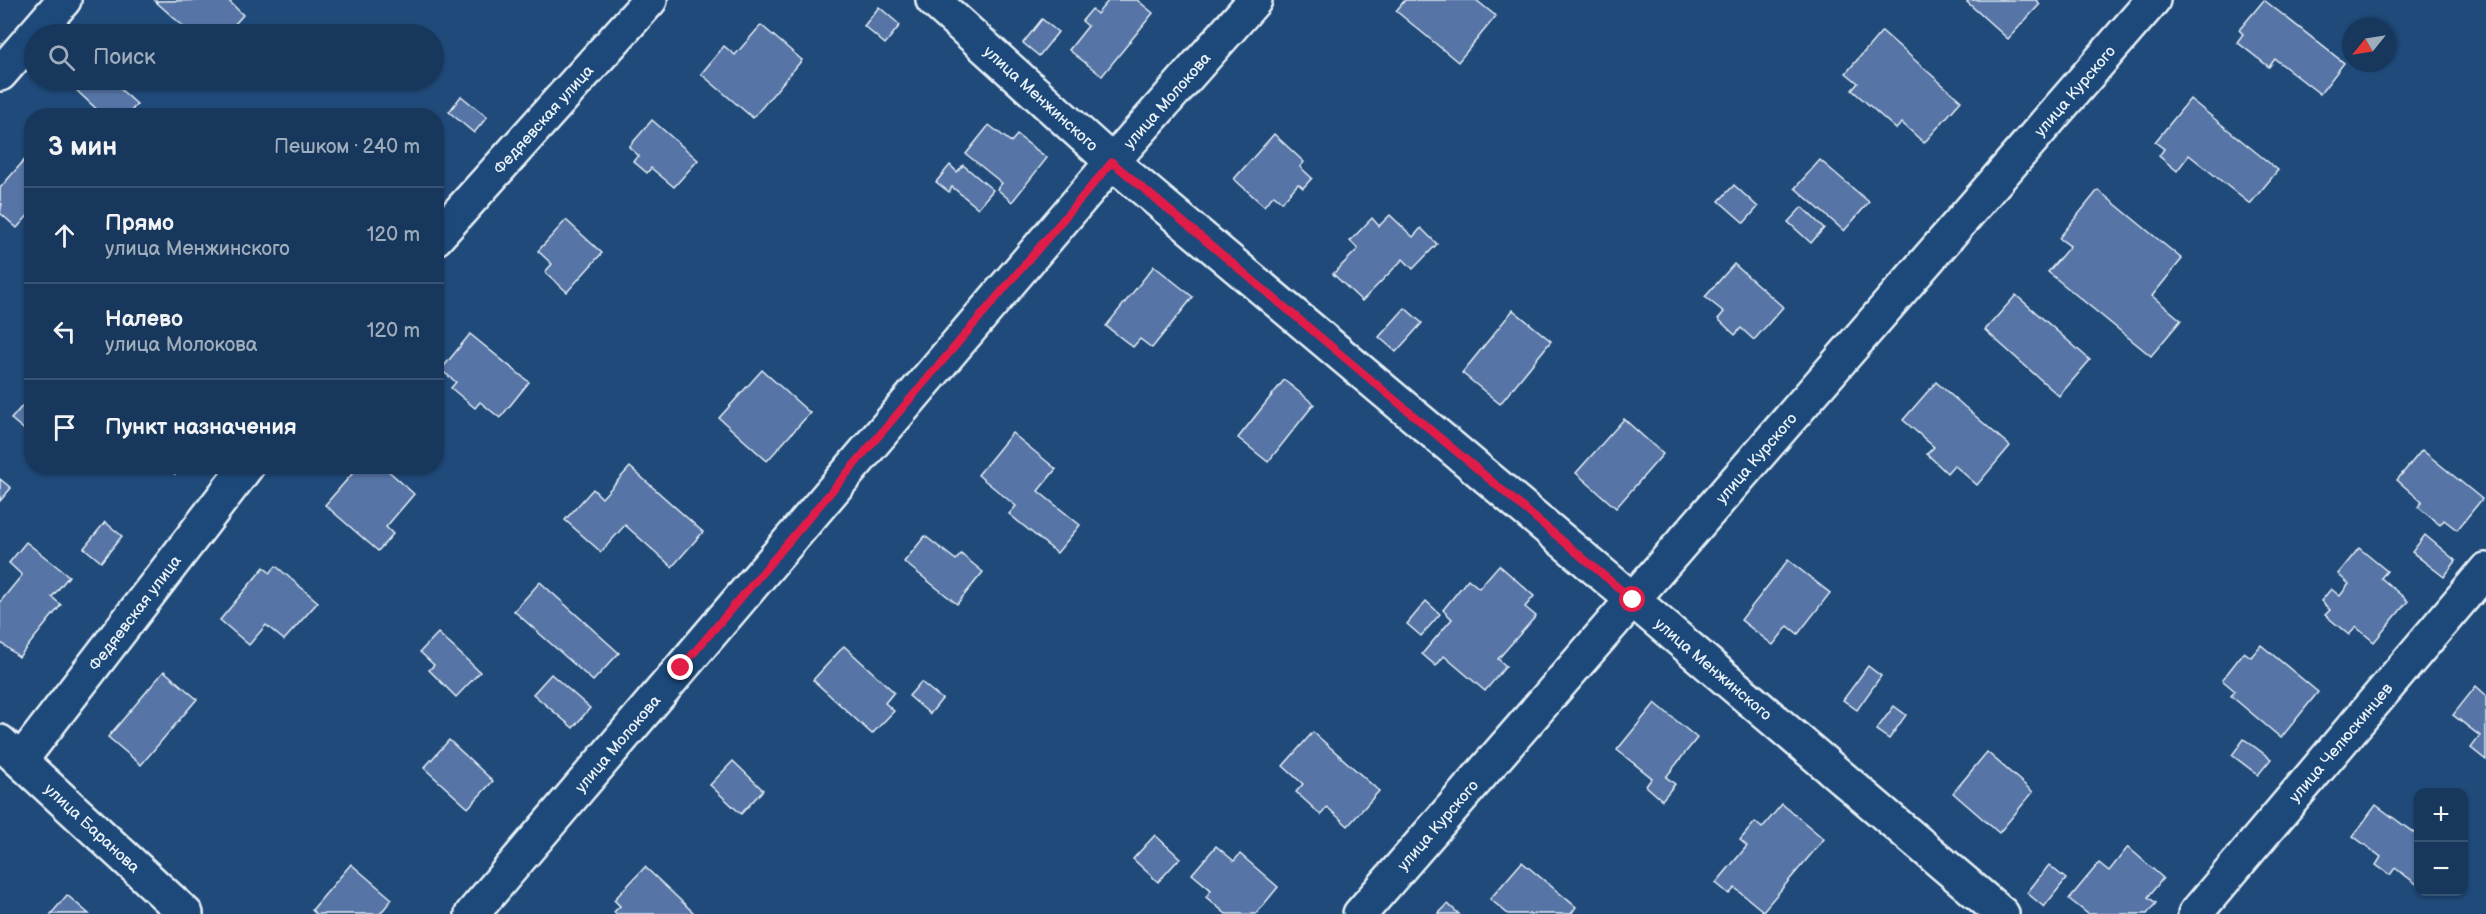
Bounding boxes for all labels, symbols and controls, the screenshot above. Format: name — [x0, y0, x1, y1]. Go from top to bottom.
north arrow — [2342, 18, 2396, 72]
search box — [24, 24, 444, 90]
icon: search — [45, 41, 78, 74]
street label: улица Менжинского — [979, 42, 1101, 156]
street label: улица Курского — [2031, 42, 2120, 141]
text: Поиск — [93, 44, 156, 71]
street label: улица Молокова — [1120, 49, 1216, 153]
street label: Федяевская улица — [490, 61, 598, 179]
text: 3 мин — [48, 132, 117, 163]
text: Пешком · 240 m — [274, 135, 420, 159]
text: Прямо — [105, 210, 174, 237]
icon: ahead — [48, 219, 81, 252]
text: 120 m — [367, 223, 420, 247]
text: улица Менжинского — [105, 237, 290, 261]
text: Налево — [105, 306, 183, 333]
icon: left — [48, 315, 81, 348]
text: 120 m — [367, 319, 420, 343]
text: улица Молокова — [105, 333, 258, 357]
street label: улица Курского — [1712, 409, 1802, 508]
icon: arrive — [48, 411, 81, 444]
text: Пункт назначения — [105, 414, 297, 441]
street label: Федяевская улица — [85, 552, 186, 675]
route start — [1619, 586, 1645, 612]
street label: улица Менжинского — [1650, 615, 1775, 725]
route end — [667, 654, 693, 680]
street label: улица Челюскинцев — [2286, 679, 2398, 807]
street label: улица Молокова — [572, 691, 665, 797]
street label: улица Курского — [1394, 777, 1483, 875]
street label: улица Баранова — [40, 780, 143, 878]
map controls — [2414, 788, 2468, 896]
button: + — [2414, 788, 2468, 842]
button: − — [2414, 842, 2468, 896]

